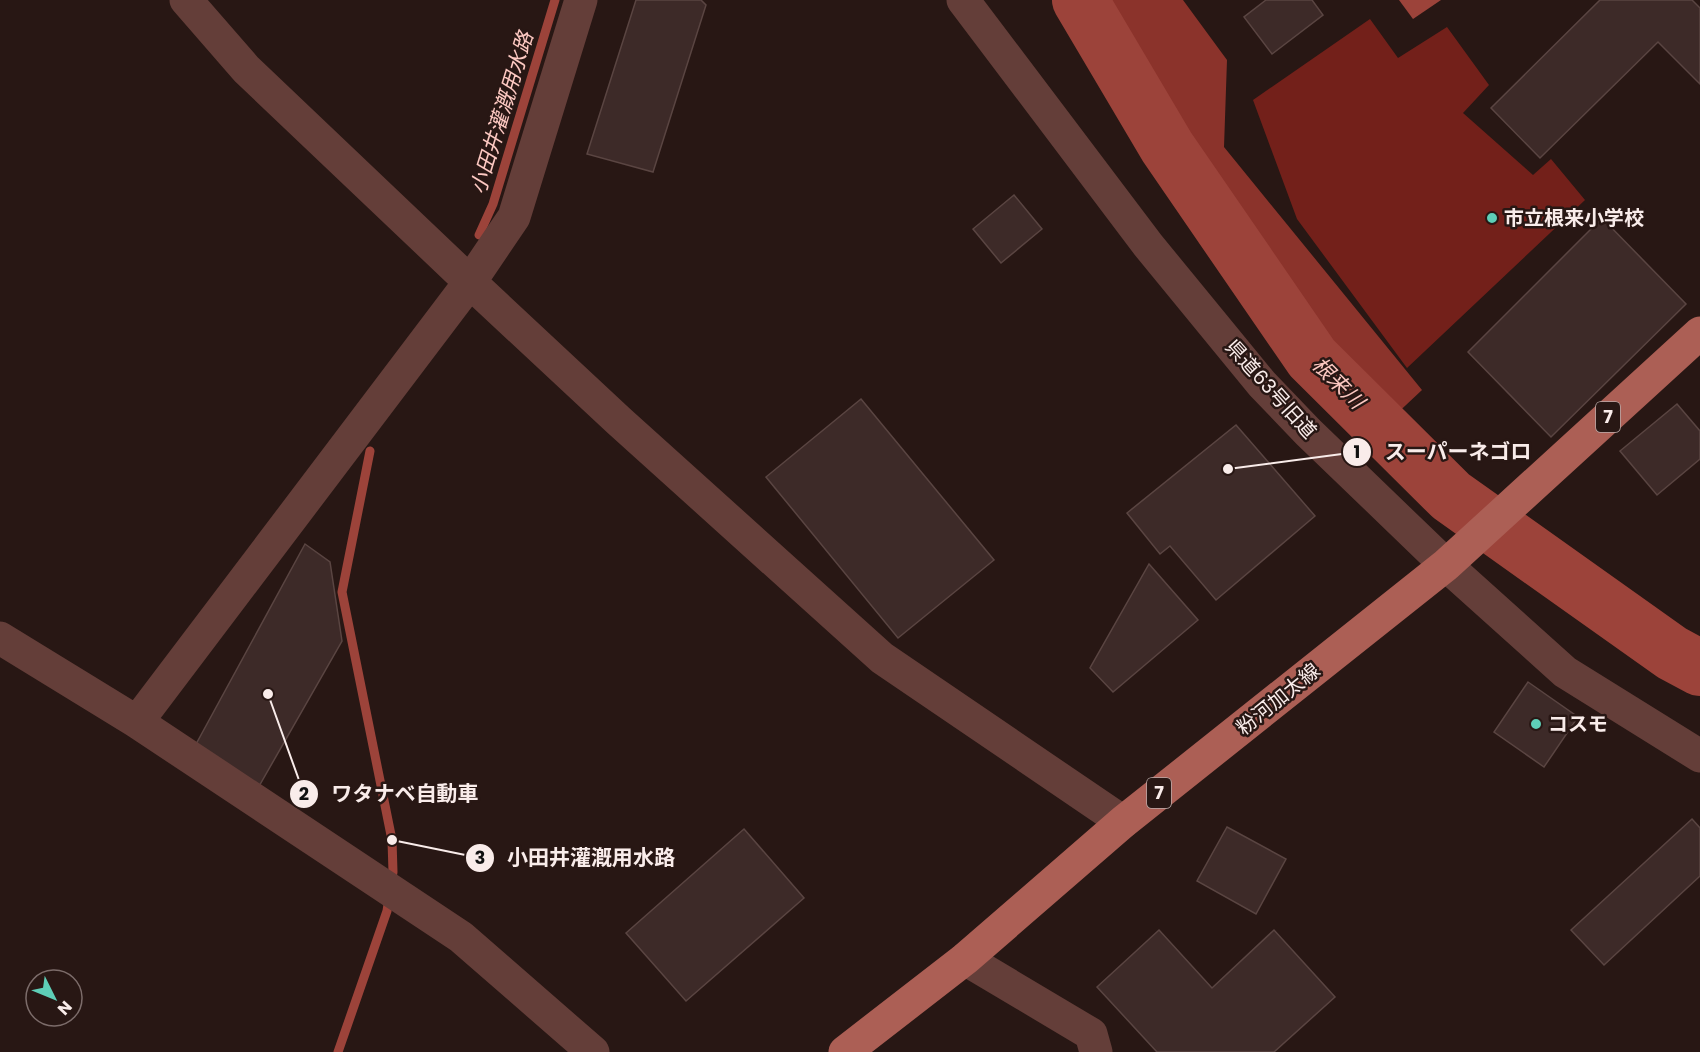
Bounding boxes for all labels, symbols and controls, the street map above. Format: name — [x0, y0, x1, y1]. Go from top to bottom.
water label: 小田井灌漑用水路 — [463, 26, 541, 197]
place label: 市立根来小学校 — [1504, 204, 1644, 232]
marker: 市立根来小学校 — [1485, 211, 1499, 225]
street label: 県道63号旧道 — [1219, 333, 1323, 445]
water label: 根来川 — [1306, 350, 1372, 417]
road number: 7 — [1596, 402, 1620, 432]
callout: スーパーネゴロ — [1342, 432, 1543, 471]
text: スーパーネゴロ — [1385, 437, 1531, 466]
text: 1 — [1354, 439, 1360, 464]
street label: 粉河加太線 — [1230, 657, 1326, 741]
place label: コスモ — [1548, 710, 1608, 738]
marker: コスモ — [1529, 717, 1543, 731]
callout: ワタナベ自動車 — [289, 774, 490, 813]
road number: 7 — [1147, 778, 1171, 808]
text: ワタナベ自動車 — [332, 779, 479, 808]
text: 2 — [299, 781, 309, 806]
callout: 小田井灌漑用水路 — [465, 838, 687, 877]
text: 小田井灌漑用水路 — [507, 843, 675, 872]
text: 3 — [475, 845, 485, 870]
north arrow — [24, 968, 84, 1028]
text: N — [52, 996, 77, 1020]

